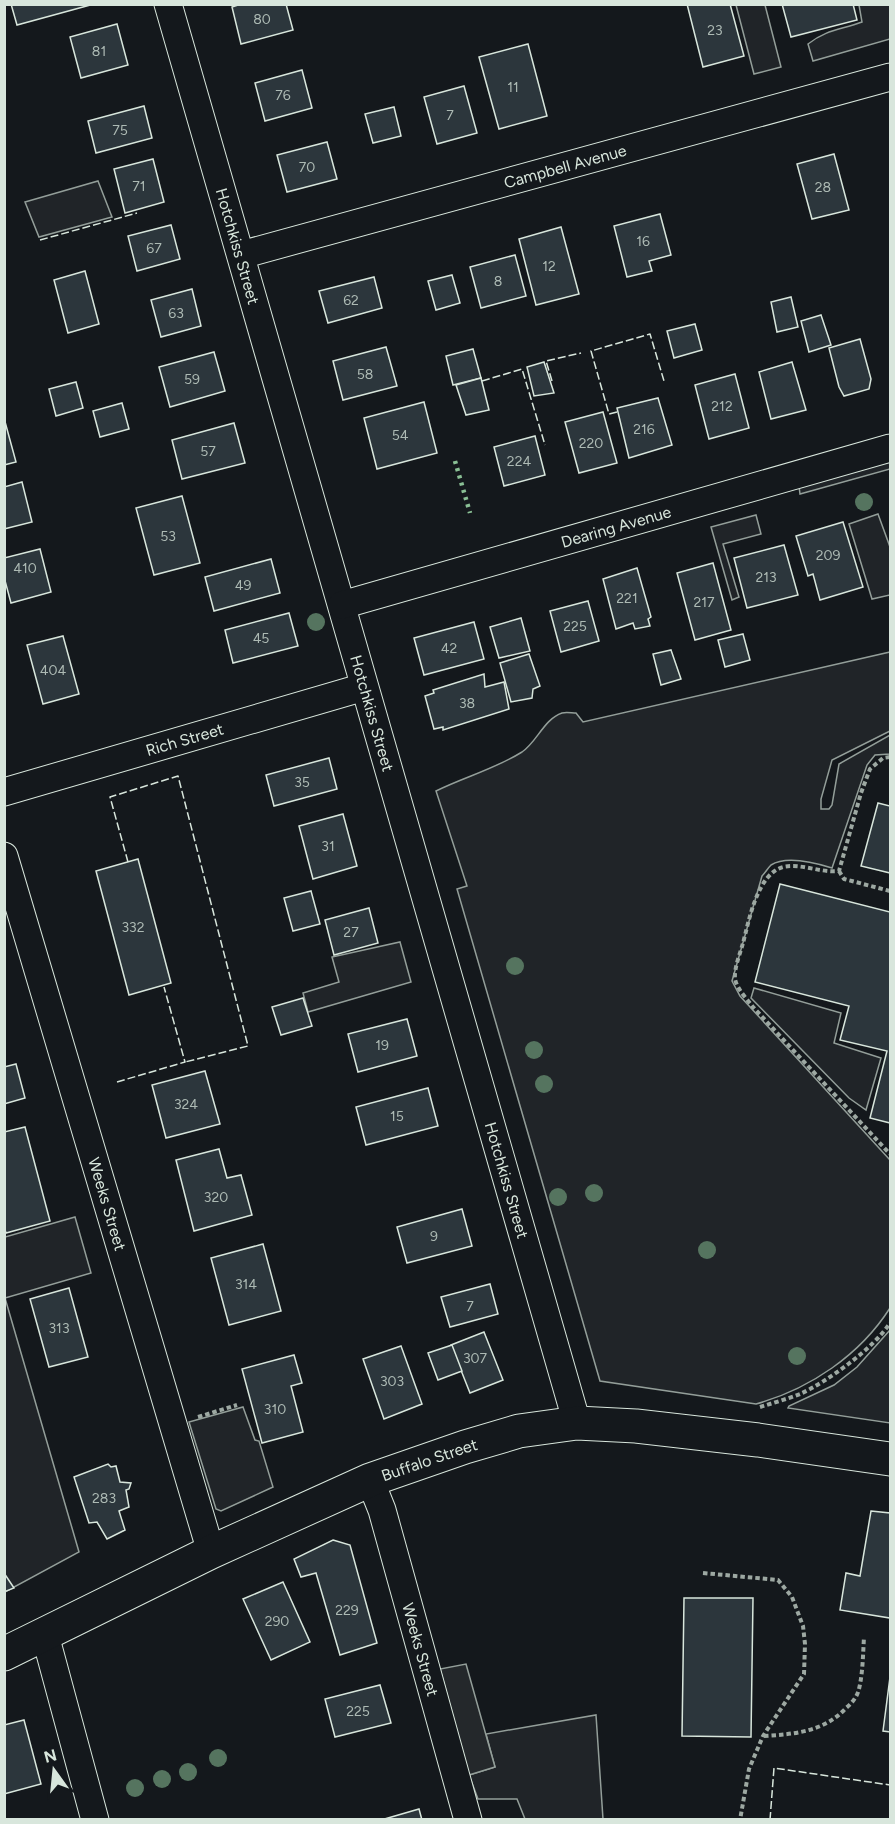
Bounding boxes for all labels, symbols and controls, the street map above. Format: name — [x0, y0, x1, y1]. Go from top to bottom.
house number: 80 — [253, 11, 271, 28]
house number: 23 — [707, 22, 723, 39]
house number: 81 — [92, 43, 106, 60]
house number: 11 — [507, 79, 519, 96]
house number: 76 — [275, 87, 291, 104]
house number: 7 — [446, 107, 454, 124]
house number: 75 — [112, 122, 128, 139]
street label: Campbell Avenue — [502, 141, 629, 192]
house number: 70 — [299, 159, 315, 176]
house number: 71 — [132, 178, 146, 195]
house number: 28 — [815, 179, 831, 196]
street label: Hotchkiss Street — [212, 186, 263, 307]
house number: 16 — [636, 233, 650, 250]
house number: 67 — [146, 240, 162, 257]
house number: 12 — [542, 258, 556, 275]
house number: 8 — [494, 273, 502, 290]
house number: 62 — [343, 292, 359, 309]
house number: 63 — [168, 305, 184, 322]
house number: 58 — [357, 366, 373, 383]
house number: 59 — [184, 371, 200, 388]
house number: 212 — [711, 398, 733, 415]
house number: 216 — [633, 421, 655, 438]
house number: 54 — [392, 427, 409, 444]
house number: 220 — [579, 435, 603, 452]
house number: 57 — [200, 443, 216, 460]
house number: 224 — [507, 453, 531, 470]
street label: Dearing Avenue — [559, 502, 674, 552]
house number: 53 — [160, 528, 176, 545]
house number: 209 — [816, 547, 840, 564]
house number: 410 — [13, 560, 37, 577]
house number: 213 — [755, 569, 777, 586]
house number: 49 — [235, 577, 251, 594]
house number: 221 — [616, 590, 638, 607]
house number: 217 — [693, 594, 715, 611]
house number: 225 — [563, 618, 587, 635]
house number: 45 — [253, 630, 269, 647]
house number: 42 — [441, 640, 457, 657]
street label: Hotchkiss Street — [346, 653, 398, 774]
house number: 404 — [40, 662, 66, 679]
house number: 38 — [459, 695, 475, 712]
street label: Rich Street — [143, 719, 226, 760]
house number: 35 — [294, 774, 310, 791]
house number: 31 — [321, 838, 335, 855]
house number: 332 — [121, 919, 145, 936]
house number: 27 — [343, 924, 359, 941]
house number: 19 — [375, 1037, 389, 1054]
house number: 324 — [174, 1096, 198, 1113]
house number: 15 — [390, 1108, 404, 1125]
street label: Hotchkiss Street — [481, 1120, 532, 1241]
street label: Weeks Street — [84, 1155, 130, 1253]
house number: 320 — [204, 1189, 228, 1206]
house number: 9 — [430, 1228, 438, 1245]
house number: 314 — [235, 1276, 257, 1293]
house number: 7 — [466, 1298, 474, 1315]
house number: 313 — [48, 1320, 70, 1337]
house number: 307 — [463, 1350, 488, 1367]
house number: 303 — [380, 1373, 404, 1390]
house number: 310 — [264, 1401, 286, 1418]
street label: Buffalo Street — [379, 1435, 480, 1485]
house number: 283 — [92, 1490, 116, 1507]
street label: Weeks Street — [398, 1601, 442, 1698]
house number: 229 — [335, 1602, 359, 1619]
house number: 290 — [265, 1613, 289, 1630]
house number: 225 — [346, 1703, 370, 1720]
north arrow — [24, 1740, 84, 1800]
text: N — [42, 1745, 59, 1767]

